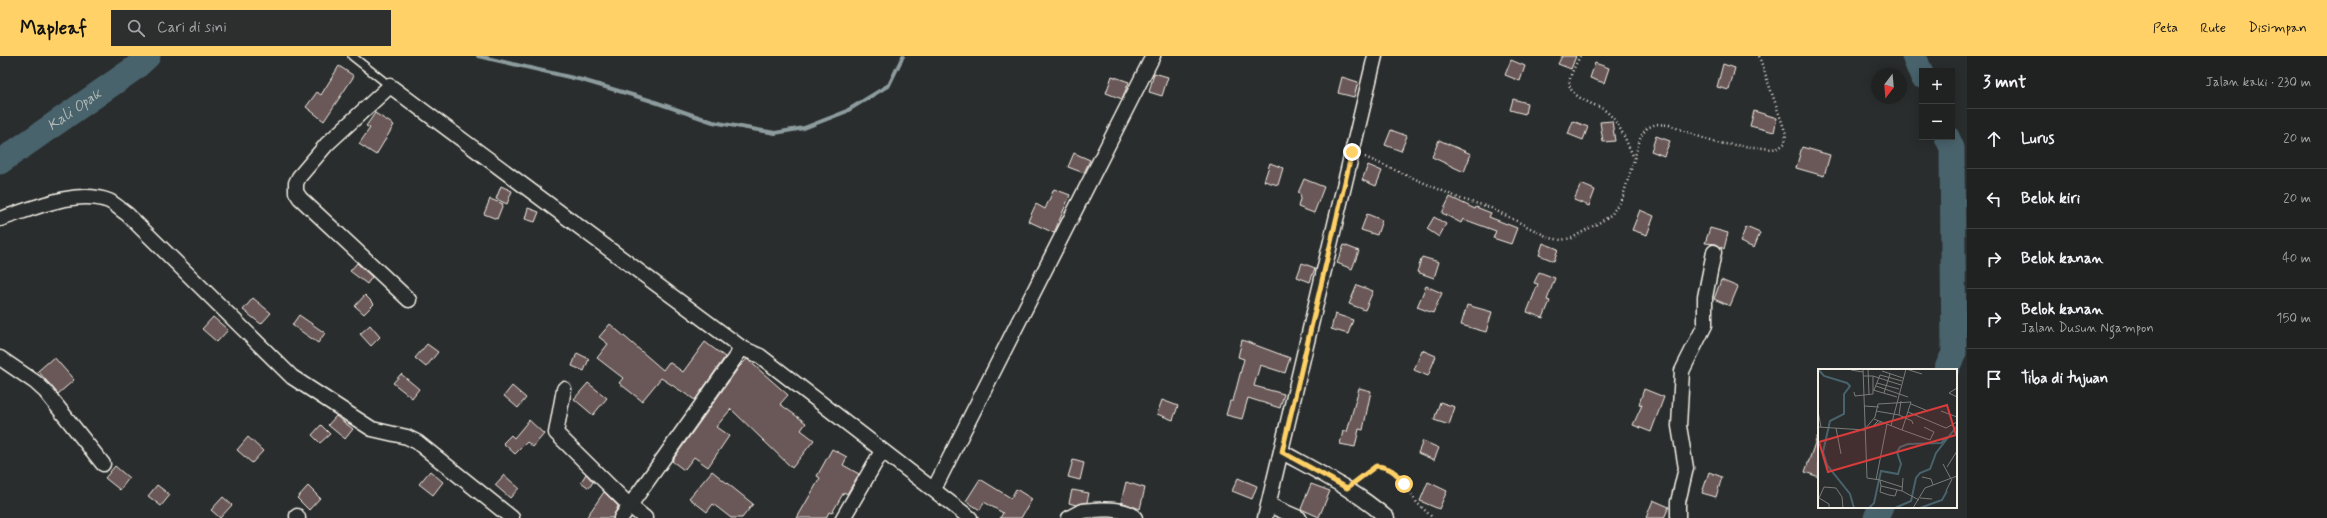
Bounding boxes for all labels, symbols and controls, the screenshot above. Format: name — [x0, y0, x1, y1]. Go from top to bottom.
search box — [111, 10, 391, 46]
text: Mapleaf — [20, 16, 87, 41]
icon: search — [125, 17, 147, 39]
text: Cari di sini — [157, 18, 227, 38]
text: Peta — [2153, 19, 2178, 37]
text: Rute — [2200, 19, 2226, 37]
text: Disimpan — [2248, 19, 2307, 37]
north arrow — [1871, 68, 1907, 104]
map controls — [1919, 68, 1955, 140]
button: + — [1919, 68, 1955, 104]
text: 3 mnt — [1983, 71, 2026, 93]
text: Jalan kaki · 230 m — [2205, 74, 2311, 91]
water label: Kali Opak — [44, 84, 106, 136]
button: − — [1919, 104, 1955, 140]
icon: ahead — [1983, 128, 2005, 150]
text: Lurus — [2021, 129, 2054, 149]
text: 20 m — [2283, 130, 2311, 147]
route end — [1343, 143, 1361, 161]
icon: left — [1983, 188, 2005, 210]
text: Belok kiri — [2021, 189, 2080, 209]
text: 20 m — [2283, 190, 2311, 207]
icon: right — [1983, 248, 2005, 270]
text: Belok kanan — [2021, 249, 2104, 269]
text: 40 m — [2282, 250, 2311, 267]
text: Belok kanan — [2021, 300, 2104, 320]
icon: right — [1983, 308, 2005, 330]
text: 150 m — [2277, 310, 2311, 327]
text: Jalan Dusun Ngampon — [2021, 320, 2154, 337]
icon: arrive — [1983, 368, 2005, 390]
inset map — [1818, 369, 1957, 508]
text: Tiba di tujuan — [2021, 369, 2108, 389]
route start — [1395, 475, 1413, 493]

